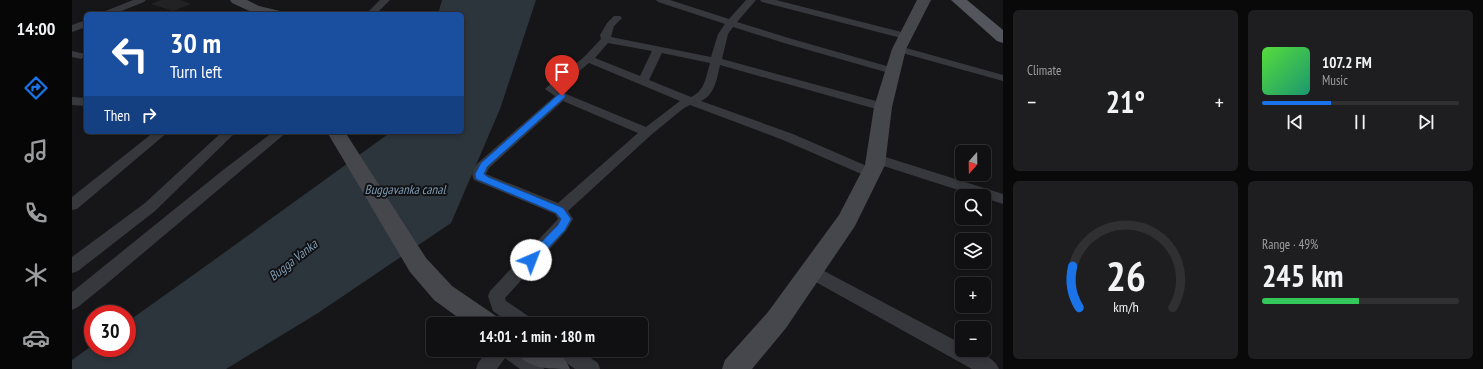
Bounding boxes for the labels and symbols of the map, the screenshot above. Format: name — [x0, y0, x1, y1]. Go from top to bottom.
pin — [545, 55, 579, 96]
north arrow — [955, 145, 991, 181]
water label: Buggavanka canal — [365, 181, 447, 198]
water label: Bugga Vanka — [265, 235, 321, 284]
position arrow — [510, 239, 552, 281]
speed limit sign: 30 — [84, 305, 136, 357]

